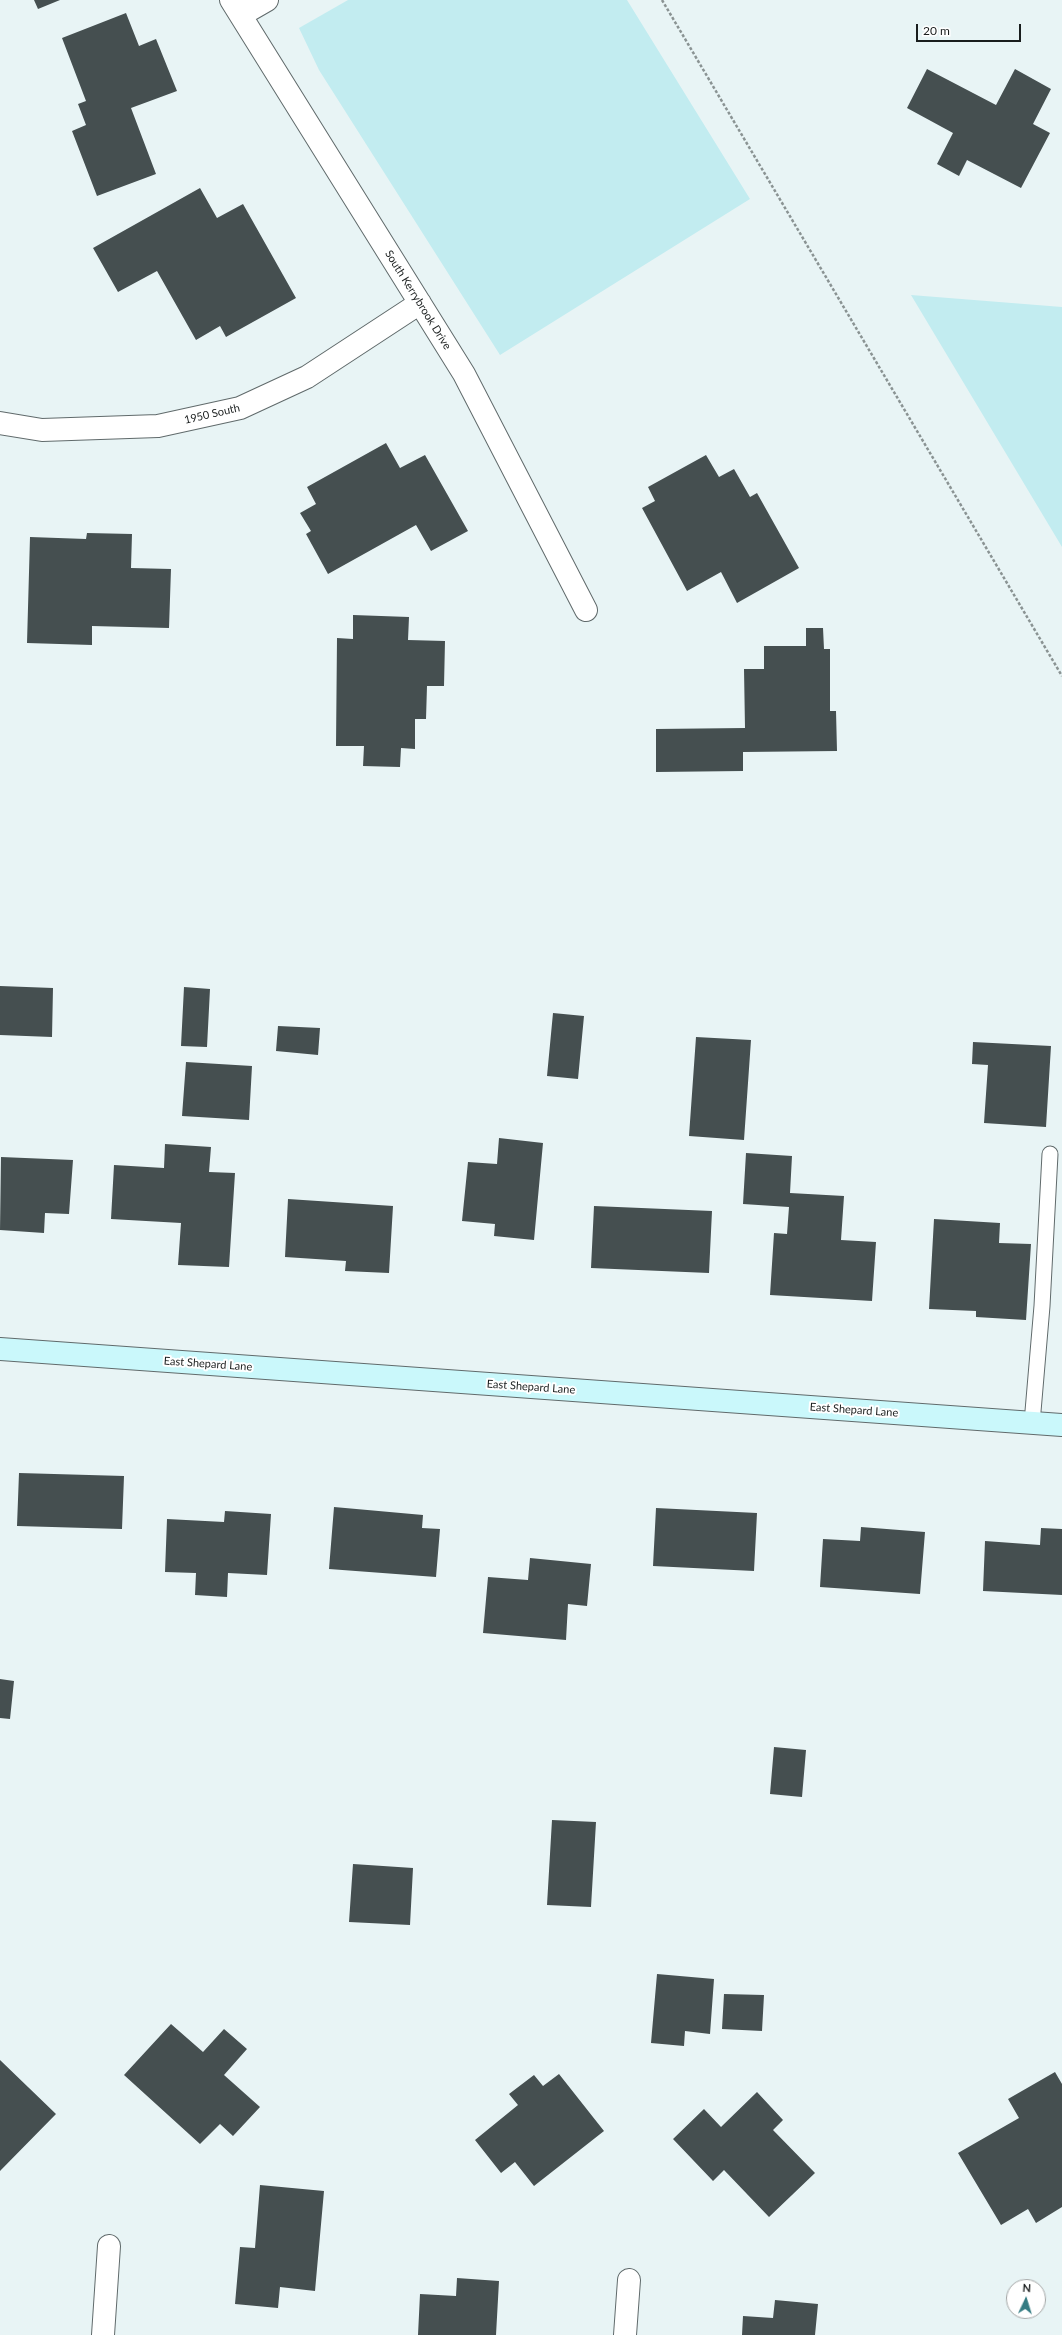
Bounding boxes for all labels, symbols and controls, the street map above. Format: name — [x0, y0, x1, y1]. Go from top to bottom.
scale bar — [918, 16, 1023, 42]
text: 20 m — [923, 23, 950, 38]
street label: South Kerrybrook Drive — [382, 248, 454, 352]
street label: 1950 South — [183, 401, 241, 427]
street label: East Shepard Lane — [163, 1354, 253, 1374]
street label: East Shepard Lane — [486, 1377, 576, 1397]
street label: East Shepard Lane — [809, 1400, 899, 1420]
north arrow — [1006, 2279, 1046, 2319]
text: N — [1022, 2281, 1031, 2294]

